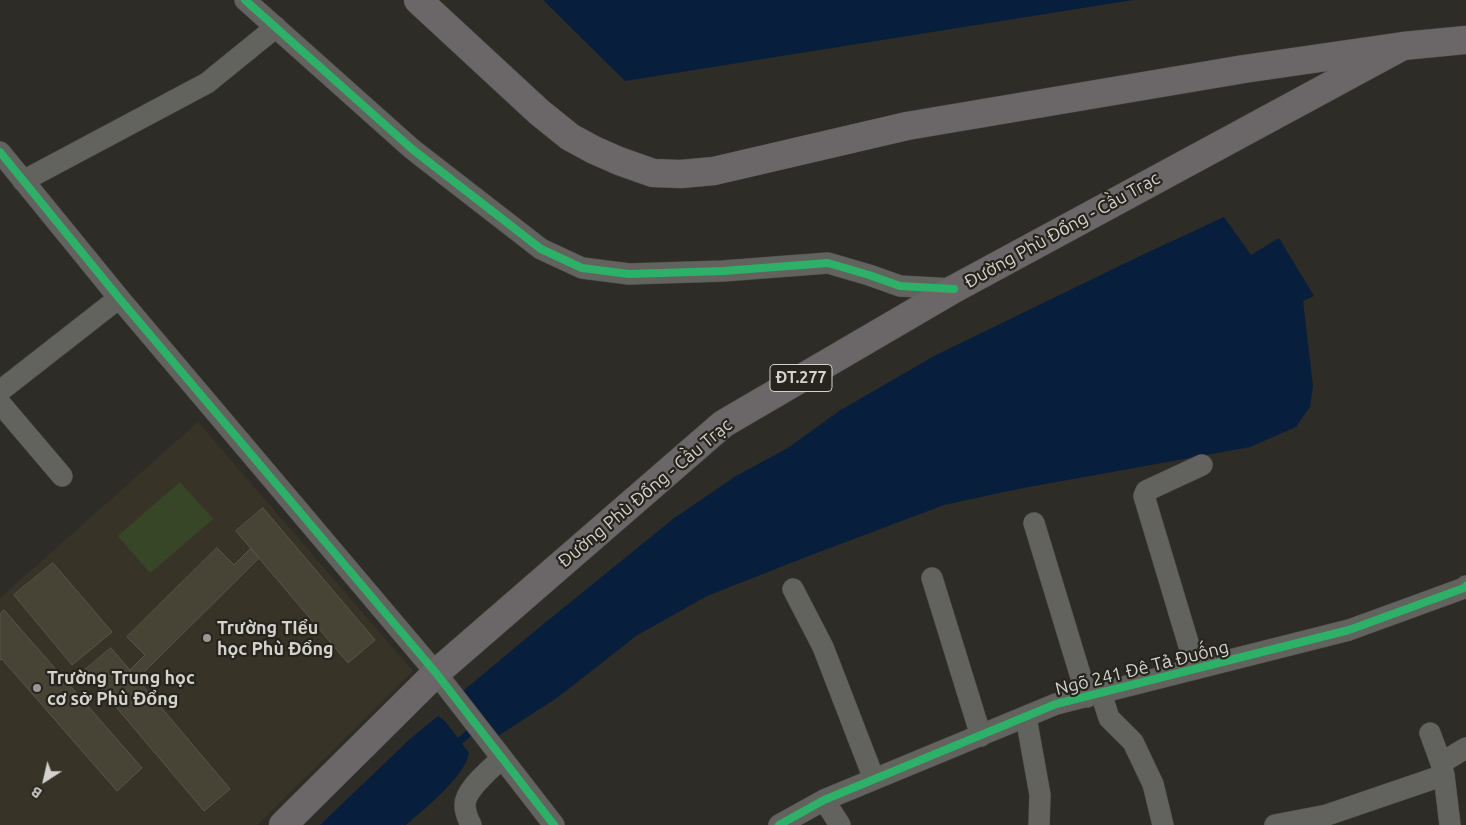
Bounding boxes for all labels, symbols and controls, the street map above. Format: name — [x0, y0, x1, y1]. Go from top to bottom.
street label: Đường Phù Đổng - Cầu Trạc — [961, 167, 1163, 293]
road number: ĐT.277 — [770, 364, 832, 392]
street label: Đường Phù Đổng - Cầu Trạc — [554, 414, 736, 572]
place label: Trường TIểu học Phù Đổng — [217, 617, 334, 660]
marker: Trường TIểu học Phù Đổng — [201, 632, 213, 644]
street label: Ngõ 241 Đê Tả Đuống — [1053, 636, 1231, 700]
place label: Trường Trung học cơ sở Phù Đổng — [47, 667, 195, 710]
marker: Trường Trung học cơ sở Phù Đổng — [31, 682, 43, 694]
north arrow — [20, 755, 70, 805]
text: B — [28, 783, 45, 802]

